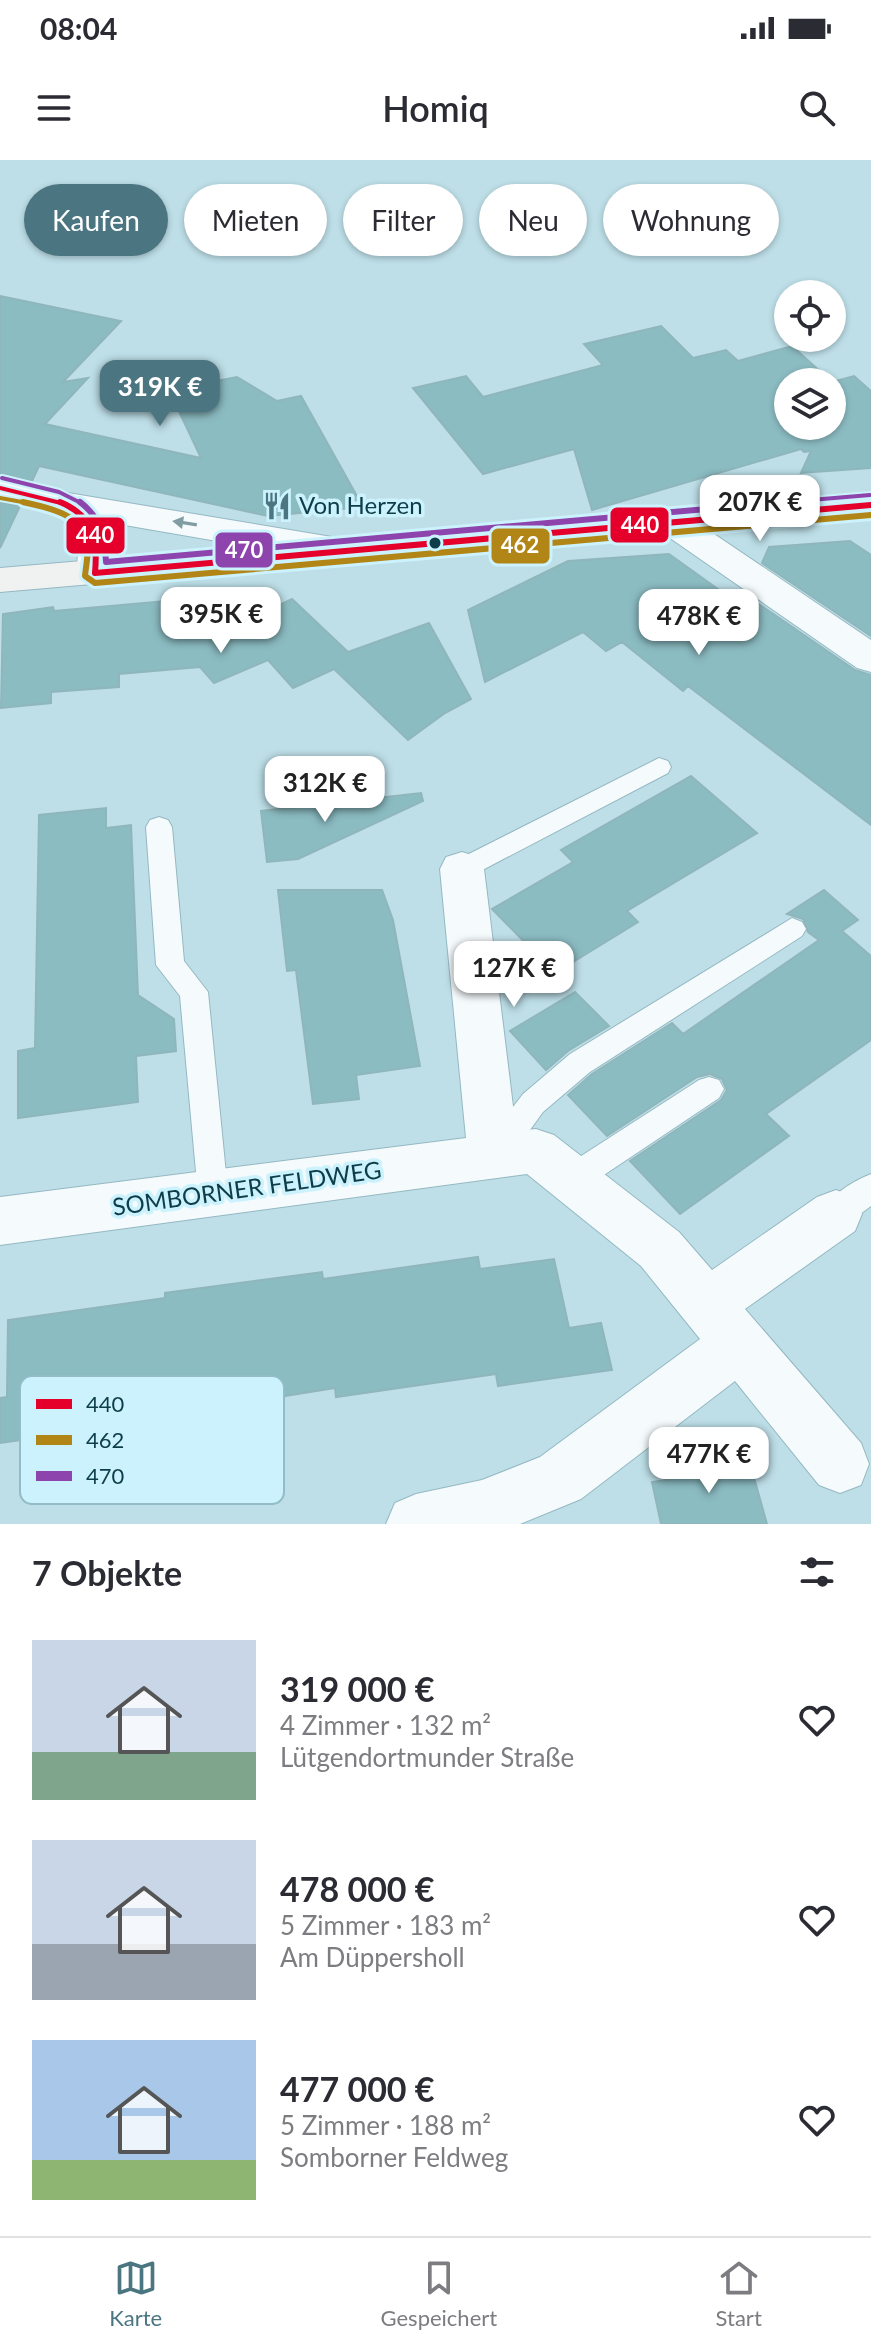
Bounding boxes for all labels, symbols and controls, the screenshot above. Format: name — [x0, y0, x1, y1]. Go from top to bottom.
text: 08:04 — [40, 10, 117, 46]
icon: menu — [32, 86, 76, 130]
text: Homiq — [382, 86, 489, 130]
icon: search — [795, 86, 839, 130]
chip: Kaufen — [24, 184, 168, 256]
chip: Mieten — [184, 184, 327, 256]
chip: Filter — [343, 184, 463, 256]
chip: Neu — [479, 184, 587, 256]
chip: Wohnung — [603, 184, 779, 256]
map controls — [774, 280, 846, 440]
button: locate — [774, 280, 846, 352]
pin: 319K € — [95, 360, 225, 428]
button: layers — [774, 368, 846, 440]
text: 319K € — [118, 370, 202, 402]
pin: 207K € — [695, 475, 825, 543]
text: 207K € — [718, 485, 802, 517]
place label: Von Herzen — [299, 490, 423, 519]
restaurant icon: Von Herzen — [262, 491, 292, 521]
line badge: 440 — [609, 506, 670, 544]
text: 440 — [621, 511, 659, 538]
line badge: 440 — [65, 516, 126, 555]
one-way arrow — [172, 516, 197, 528]
text: 440 — [76, 521, 114, 548]
line badge: 462 — [490, 527, 551, 565]
line badge: 470 — [214, 531, 274, 569]
text: 462 — [501, 531, 539, 558]
unlabelled marker — [427, 535, 443, 551]
text: 470 — [225, 536, 263, 563]
pin: 395K € — [156, 587, 286, 655]
pin: 478K € — [634, 589, 764, 657]
text: 395K € — [179, 597, 263, 629]
text: 478K € — [657, 599, 741, 631]
pin: 312K € — [260, 756, 390, 824]
text: 312K € — [283, 766, 367, 798]
pin: 127K € — [449, 941, 579, 1009]
text: 127K € — [472, 951, 556, 983]
street label: SOMBORNER FELDWEG — [110, 1154, 383, 1221]
legend — [20, 1376, 284, 1504]
text: 440 — [86, 1390, 125, 1417]
text: 462 — [86, 1426, 124, 1453]
pin: 477K € — [644, 1427, 774, 1495]
text: 477K € — [667, 1437, 751, 1469]
text: 470 — [86, 1462, 125, 1489]
icon: filters — [795, 1550, 839, 1594]
text: 7 Objekte — [32, 1552, 182, 1593]
text: 319 000 € — [280, 1668, 435, 1709]
icon: home — [96, 1672, 192, 1768]
icon: heart — [795, 1698, 839, 1742]
text: 4 Zimmer · 132 m² — [280, 1709, 491, 1741]
text: Lütgendortmunder Straße — [280, 1741, 574, 1773]
text: 478 000 € — [280, 1868, 435, 1909]
icon: home — [96, 1872, 192, 1968]
icon: heart — [795, 1898, 839, 1942]
text: 5 Zimmer · 183 m² — [280, 1909, 491, 1941]
text: Am Düppersholl — [280, 1941, 465, 1973]
text: 477 000 € — [280, 2068, 435, 2109]
icon: home — [96, 2072, 192, 2168]
icon: heart — [795, 2098, 839, 2142]
text: 5 Zimmer · 188 m² — [280, 2109, 491, 2141]
text: Somborner Feldweg — [280, 2141, 508, 2173]
tab: Karte — [109, 2256, 162, 2331]
tab: Gespeichert — [381, 2256, 497, 2331]
tab: Start — [716, 2256, 762, 2331]

